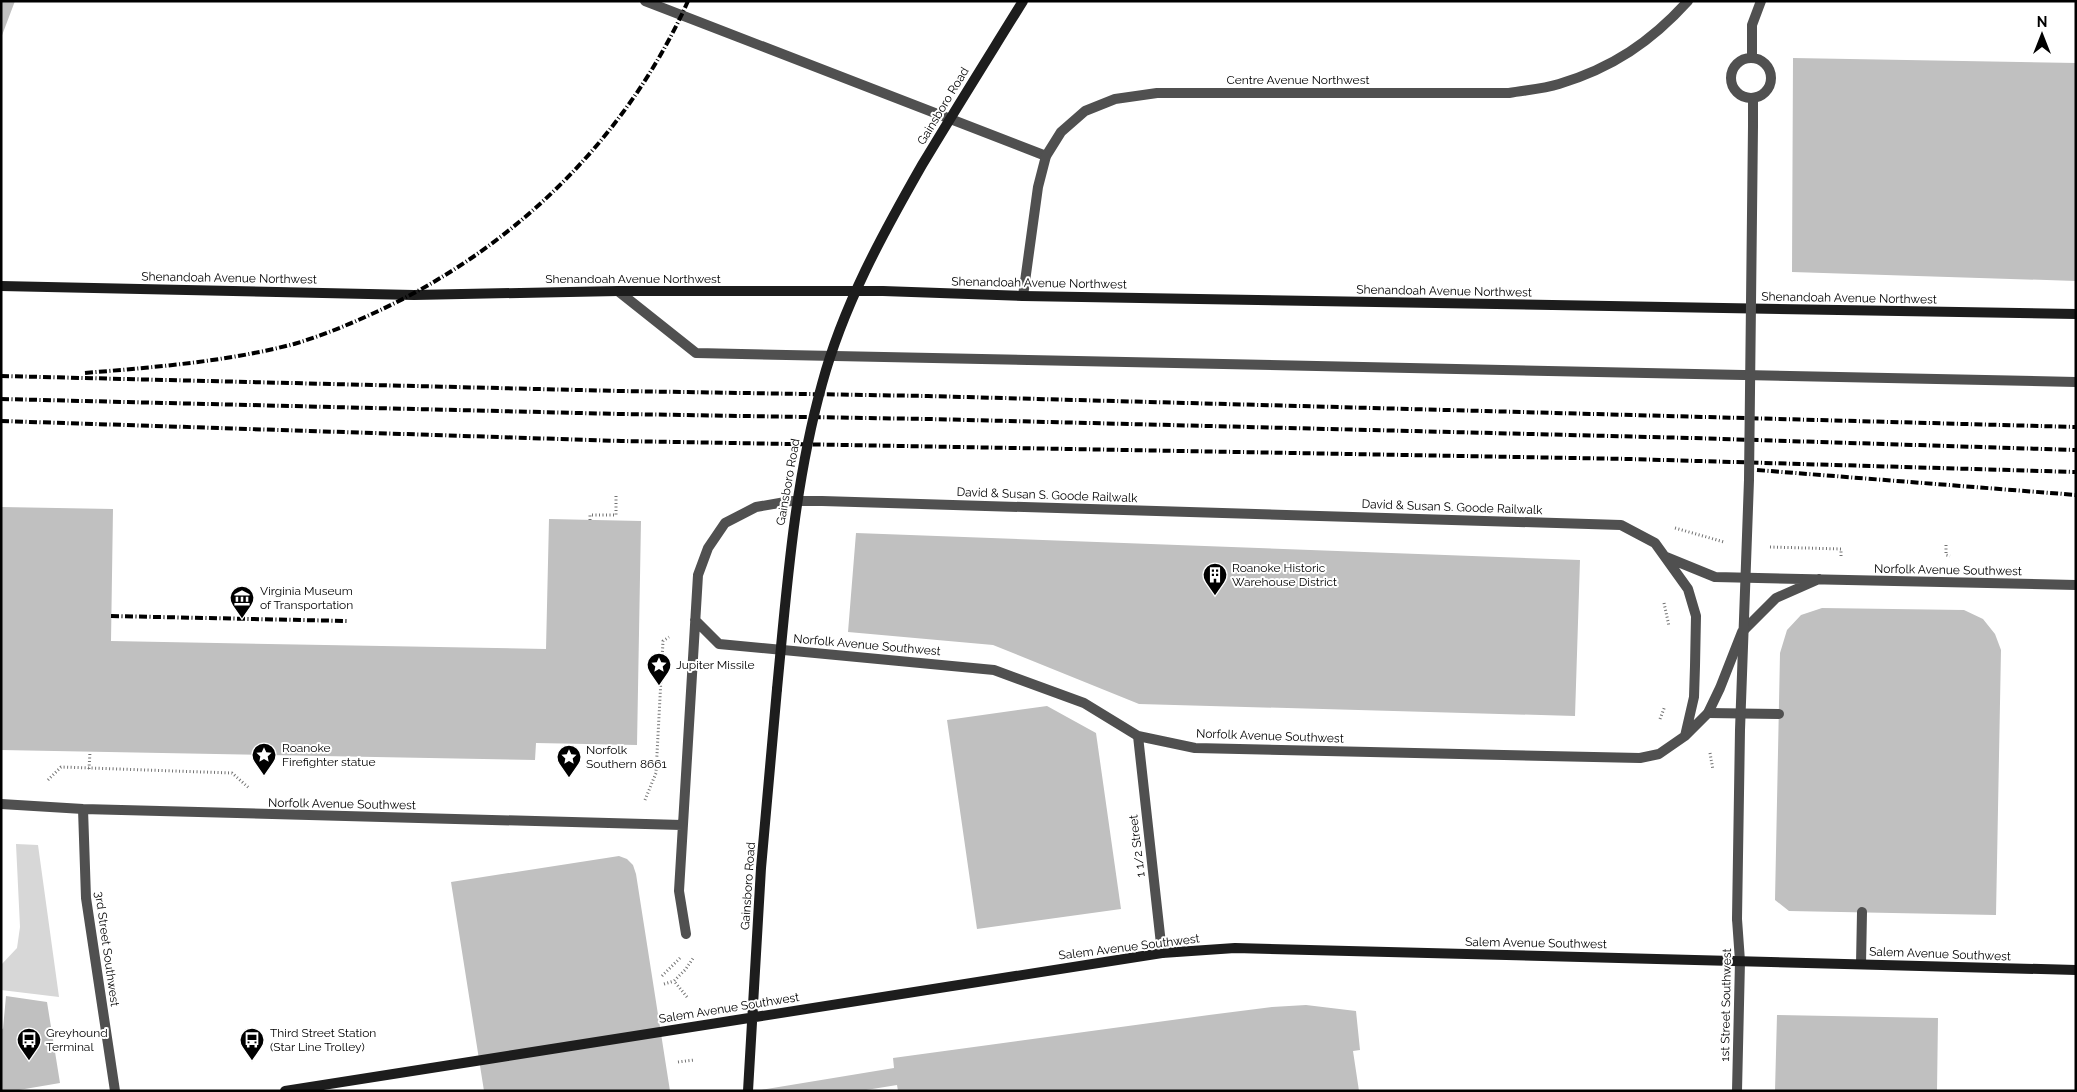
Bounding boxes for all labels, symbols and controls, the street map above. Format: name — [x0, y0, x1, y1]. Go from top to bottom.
north arrow — [2017, 10, 2067, 60]
text: N — [2037, 14, 2047, 30]
street label: Gainsboro Road — [914, 65, 972, 147]
street label: Centre Avenue Northwest — [1227, 73, 1369, 87]
street label: Shenandoah Avenue Northwest — [141, 269, 317, 287]
street label: Shenandoah Avenue Northwest — [545, 272, 721, 286]
street label: Shenandoah Avenue Northwest — [951, 274, 1127, 292]
street label: Shenandoah Avenue Northwest — [1356, 282, 1532, 300]
street label: Shenandoah Avenue Northwest — [1761, 289, 1937, 307]
street label: Gainsboro Road — [773, 437, 803, 527]
street label: David & Susan S. Goode Railwalk — [956, 485, 1138, 505]
street label: David & Susan S. Goode Railwalk — [1361, 497, 1543, 517]
place label: Roanoke Historic Warehouse District — [1232, 561, 1337, 589]
building icon: Roanoke Historic Warehouse District — [1202, 562, 1228, 596]
street label: Norfolk Avenue Southwest — [1874, 562, 2022, 578]
place label: Virginia Museum of Transportation — [260, 584, 353, 612]
museum icon: Virginia Museum of Transportation — [229, 585, 255, 619]
street label: Norfolk Avenue Southwest — [793, 632, 941, 658]
place icon: Jupiter Missile — [646, 652, 672, 686]
place label: Jupiter Missile — [676, 658, 754, 672]
street label: Norfolk Avenue Southwest — [1196, 726, 1344, 746]
place label: Roanoke Firefighter statue — [282, 741, 376, 769]
place icon: Roanoke Firefighter statue — [251, 742, 277, 776]
place label: Norfolk Southern 8661 — [586, 743, 667, 771]
place icon: Norfolk Southern 8661 — [556, 744, 582, 778]
street label: Norfolk Avenue Southwest — [268, 796, 416, 812]
street label: 1 1/2 Street — [1126, 814, 1148, 878]
street label: Gainsboro Road — [738, 842, 758, 930]
street label: 3rd Street Southwest — [92, 891, 122, 1007]
street label: Salem Avenue Southwest — [1058, 931, 1200, 963]
street label: Salem Avenue Southwest — [1465, 935, 1607, 951]
street label: Salem Avenue Southwest — [1869, 945, 2011, 963]
street label: 1st Street Southwest — [1718, 948, 1734, 1062]
street label: Salem Avenue Southwest — [658, 990, 800, 1026]
place label: Greyhound Terminal — [46, 1026, 108, 1054]
place label: Third Street Station (Star Line Trolley) — [270, 1026, 376, 1054]
bus stop icon: Greyhound Terminal — [16, 1027, 42, 1061]
bus stop icon: Third Street Station (Star Line Trolley) — [239, 1027, 265, 1061]

